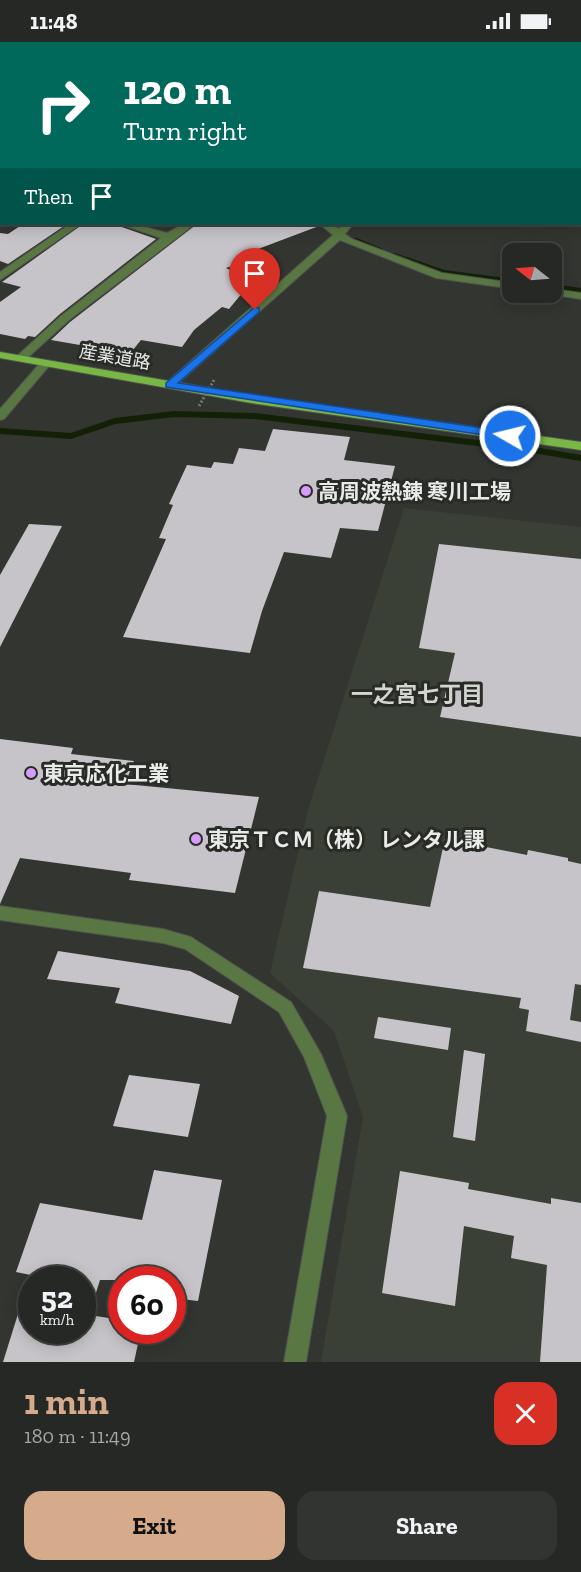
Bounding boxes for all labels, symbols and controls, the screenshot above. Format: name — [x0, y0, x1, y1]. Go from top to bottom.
text: 11:48 — [30, 8, 78, 35]
text: 120 m — [123, 64, 231, 115]
icon: right — [24, 66, 102, 144]
text: Turn right — [123, 115, 247, 147]
icon: arrive — [85, 180, 118, 213]
text: Then — [24, 183, 73, 210]
north arrow — [502, 243, 562, 303]
map controls — [502, 243, 562, 303]
pin — [229, 248, 280, 310]
icon: arrive — [238, 257, 271, 290]
street label: 産業道路 — [78, 340, 152, 374]
position arrow — [478, 404, 542, 468]
place label: 高周波熱錬 寒川工場 — [318, 479, 511, 504]
marker: 高周波熱錬 寒川工場 — [299, 484, 313, 498]
district label: 一之宮七丁目 — [351, 681, 483, 708]
place label: 東京応化工業 — [43, 761, 169, 786]
marker: 東京応化工業 — [24, 766, 38, 780]
place label: 東京ＴＣＭ（株） レンタル課 — [208, 827, 485, 852]
marker: 東京ＴＣＭ（株） レンタル課 — [189, 832, 203, 846]
speed limit sign: 60 — [108, 1266, 186, 1344]
text: 52 — [41, 1280, 73, 1316]
text: km/h — [40, 1311, 74, 1329]
text: 1 min — [24, 1380, 109, 1423]
button: close — [494, 1382, 557, 1445]
text: 180 m · 11:49 — [24, 1424, 131, 1448]
button: Exit — [24, 1491, 285, 1560]
button: Share — [297, 1491, 557, 1560]

